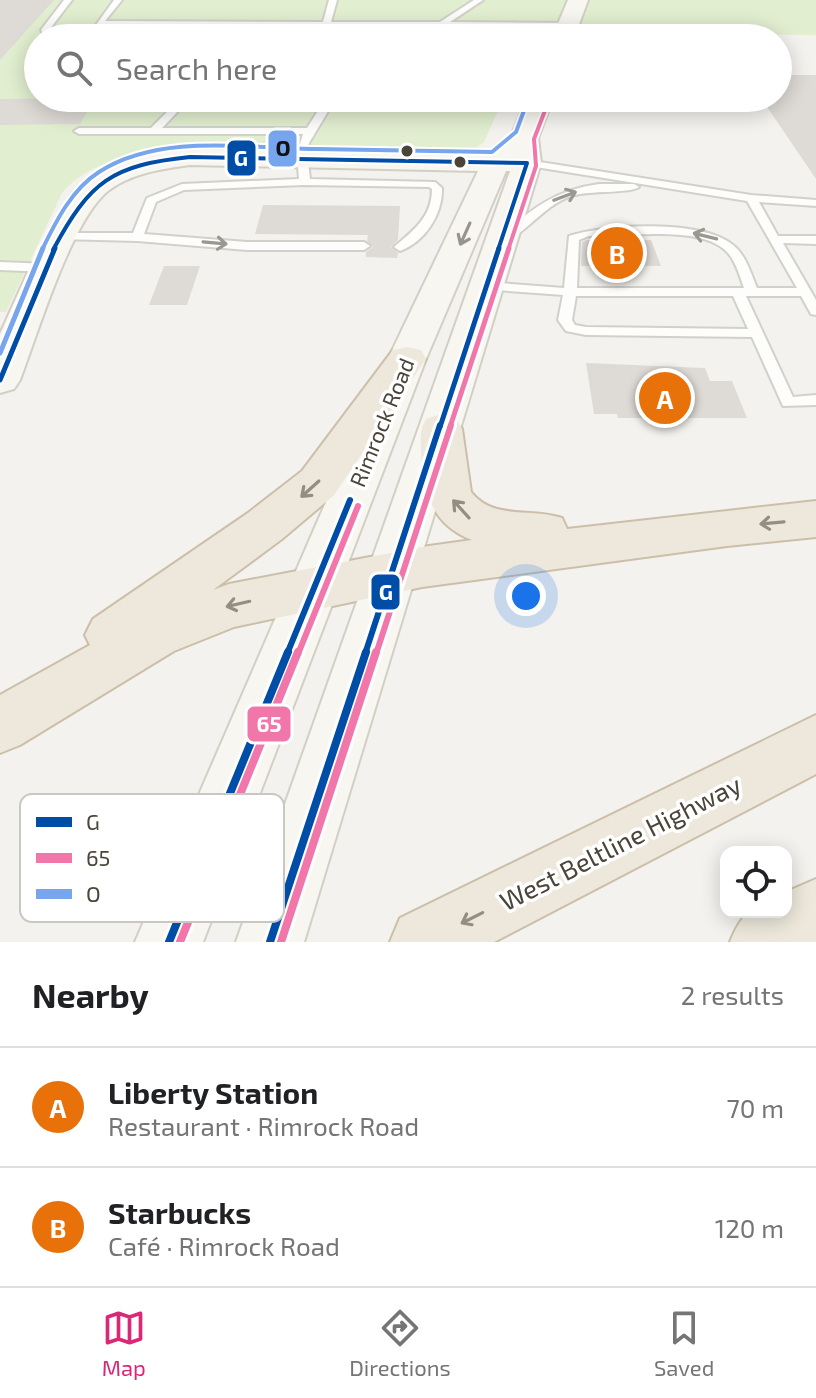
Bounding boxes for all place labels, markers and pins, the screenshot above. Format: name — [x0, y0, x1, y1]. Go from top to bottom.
unlabelled marker — [399, 143, 415, 159]
unlabelled marker — [452, 154, 468, 170]
pin: B — [591, 223, 643, 283]
pin: A — [639, 368, 691, 428]

